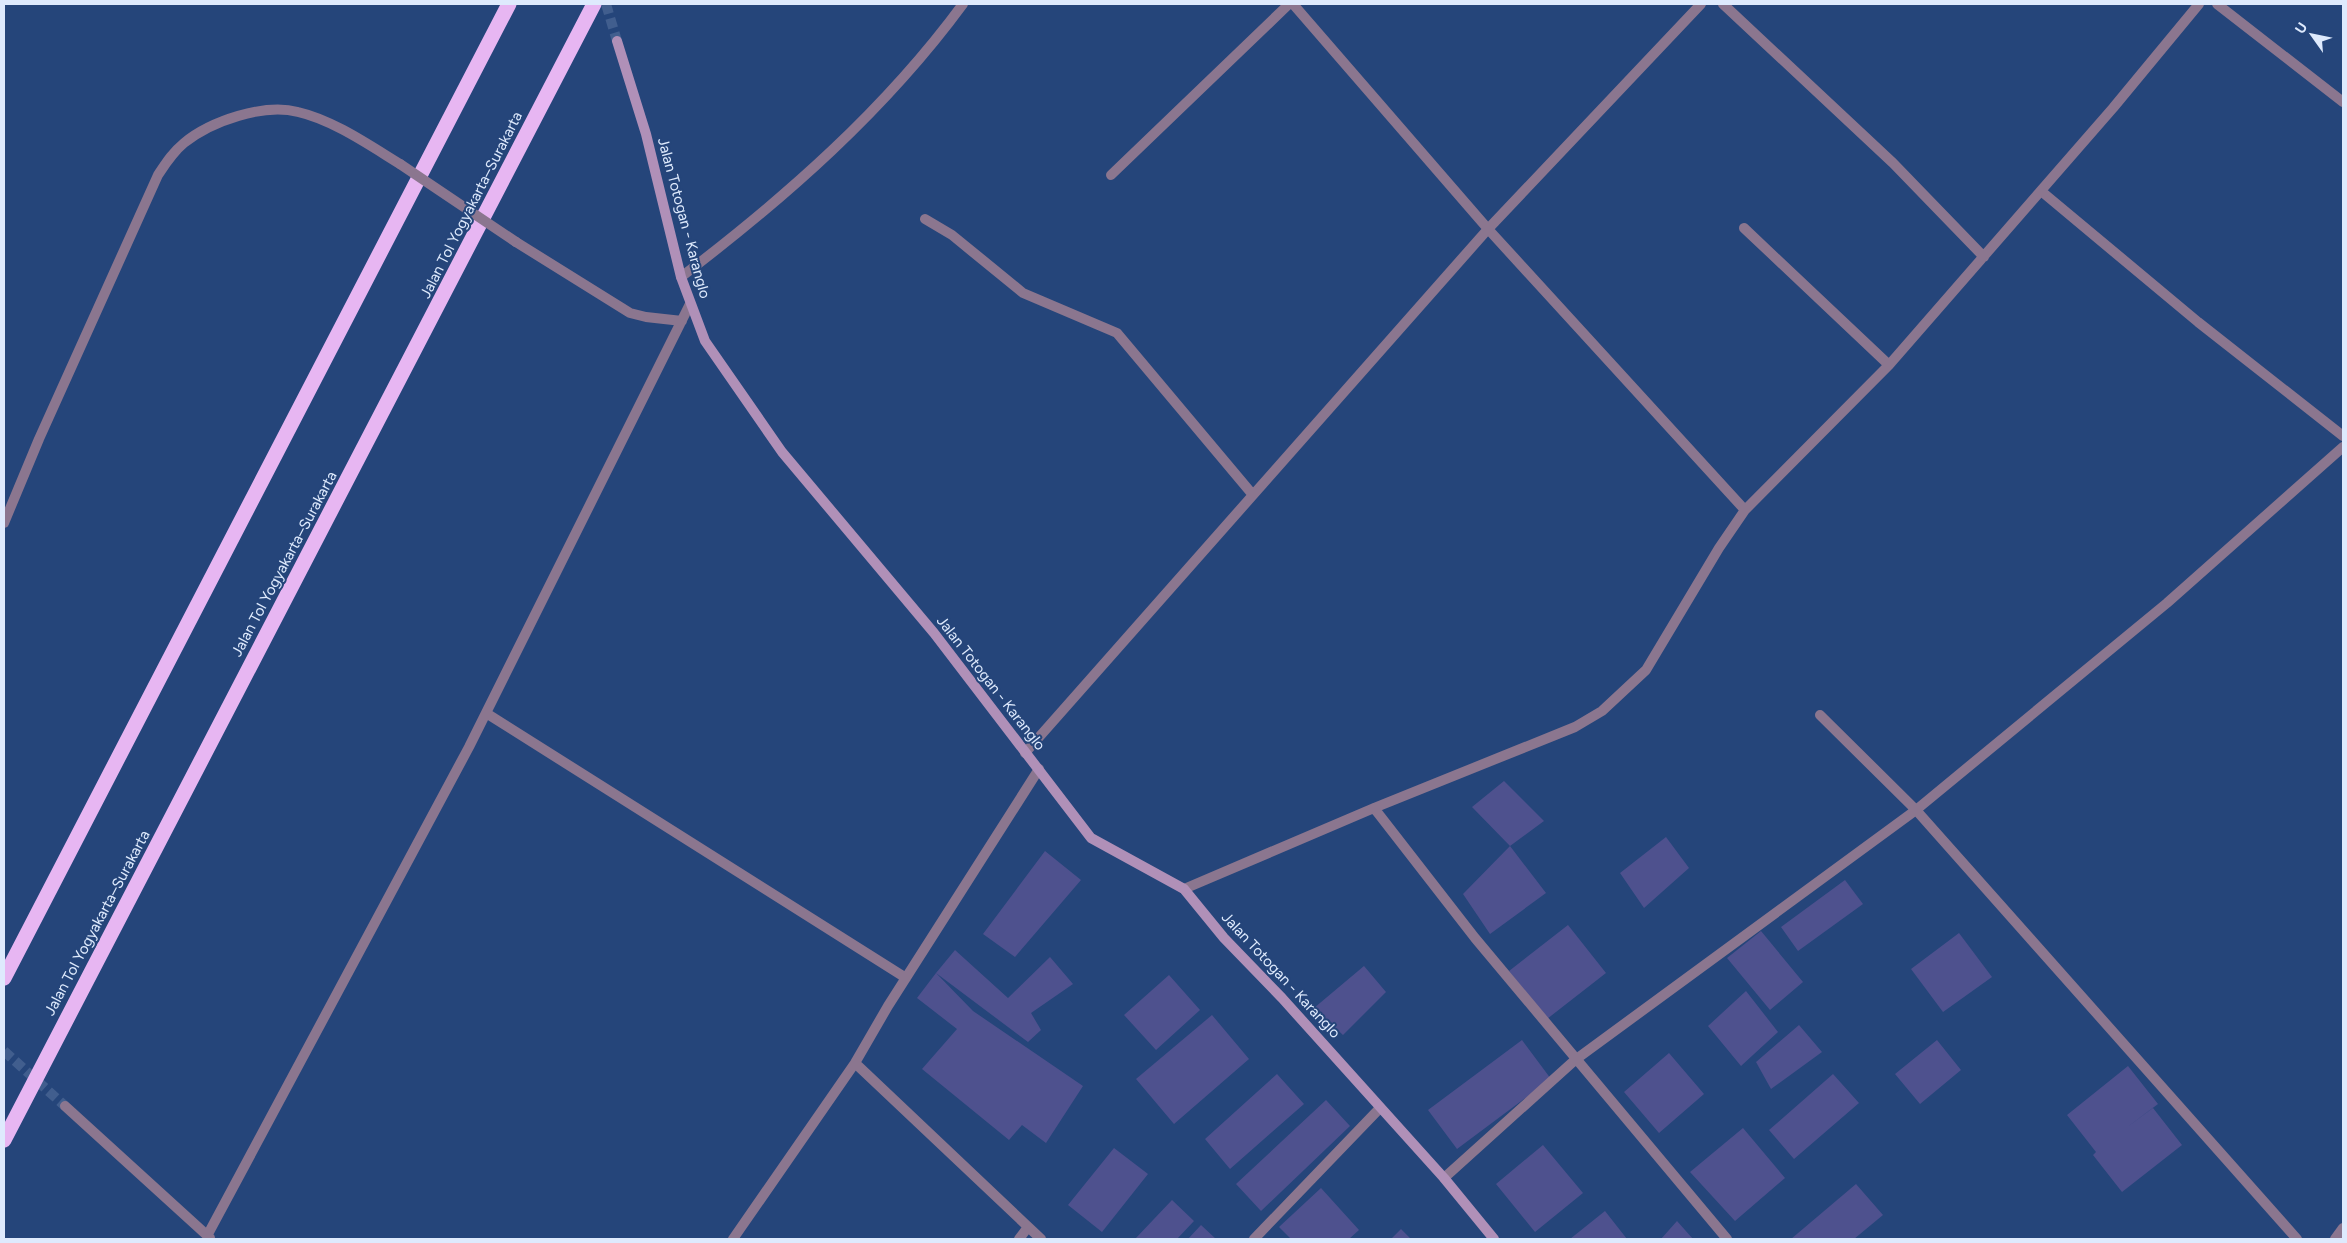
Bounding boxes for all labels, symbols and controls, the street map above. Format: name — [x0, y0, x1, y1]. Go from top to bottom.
north arrow — [2287, 10, 2337, 60]
text: U — [2292, 19, 2311, 37]
street label: Jalan Tol Yogyakarta–Surakarta — [416, 109, 526, 301]
street label: Jalan Totogan - Karanglo — [654, 136, 714, 301]
street label: Jalan Tol Yogyakarta–Surakarta — [227, 468, 341, 660]
street label: Jalan Totogan - Karanglo — [933, 612, 1049, 754]
street label: Jalan Tol Yogyakarta–Surakarta — [40, 827, 154, 1019]
street label: Jalan Totogan - Karanglo — [1218, 908, 1344, 1042]

